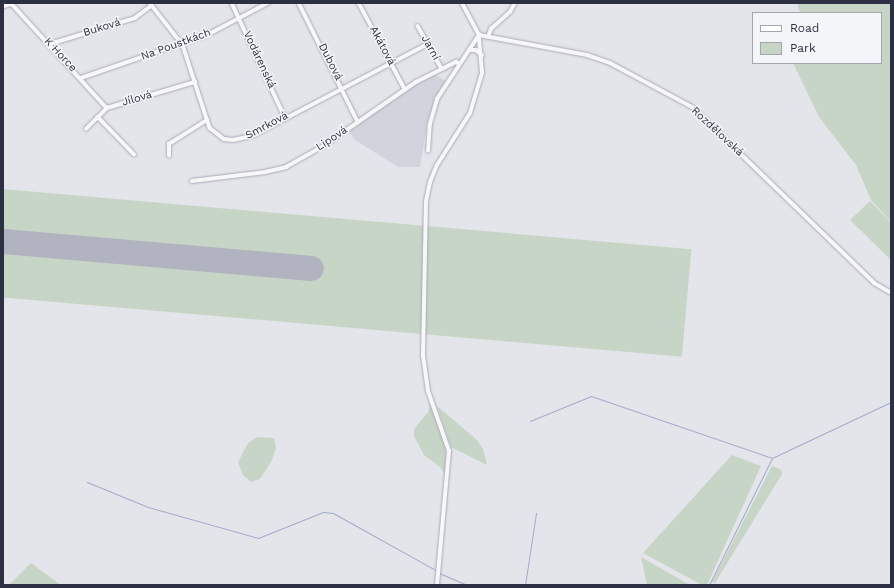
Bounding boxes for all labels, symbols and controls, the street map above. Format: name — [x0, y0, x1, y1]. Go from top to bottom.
legend — [752, 12, 882, 64]
street label: Buková — [82, 16, 122, 40]
text: Road — [790, 21, 819, 35]
street label: Akátová — [366, 24, 398, 68]
street label: Na Poustkách — [139, 26, 213, 64]
street label: Vodárenská — [240, 29, 278, 91]
street label: Jarní — [418, 33, 442, 63]
street label: K Horce — [41, 35, 79, 75]
street label: Dubová — [315, 41, 345, 83]
text: Park — [790, 41, 816, 55]
street label: Jílová — [120, 88, 154, 110]
street label: Rozdělovská — [688, 105, 746, 159]
street label: Smrková — [243, 109, 291, 143]
street label: Lipová — [314, 124, 350, 154]

